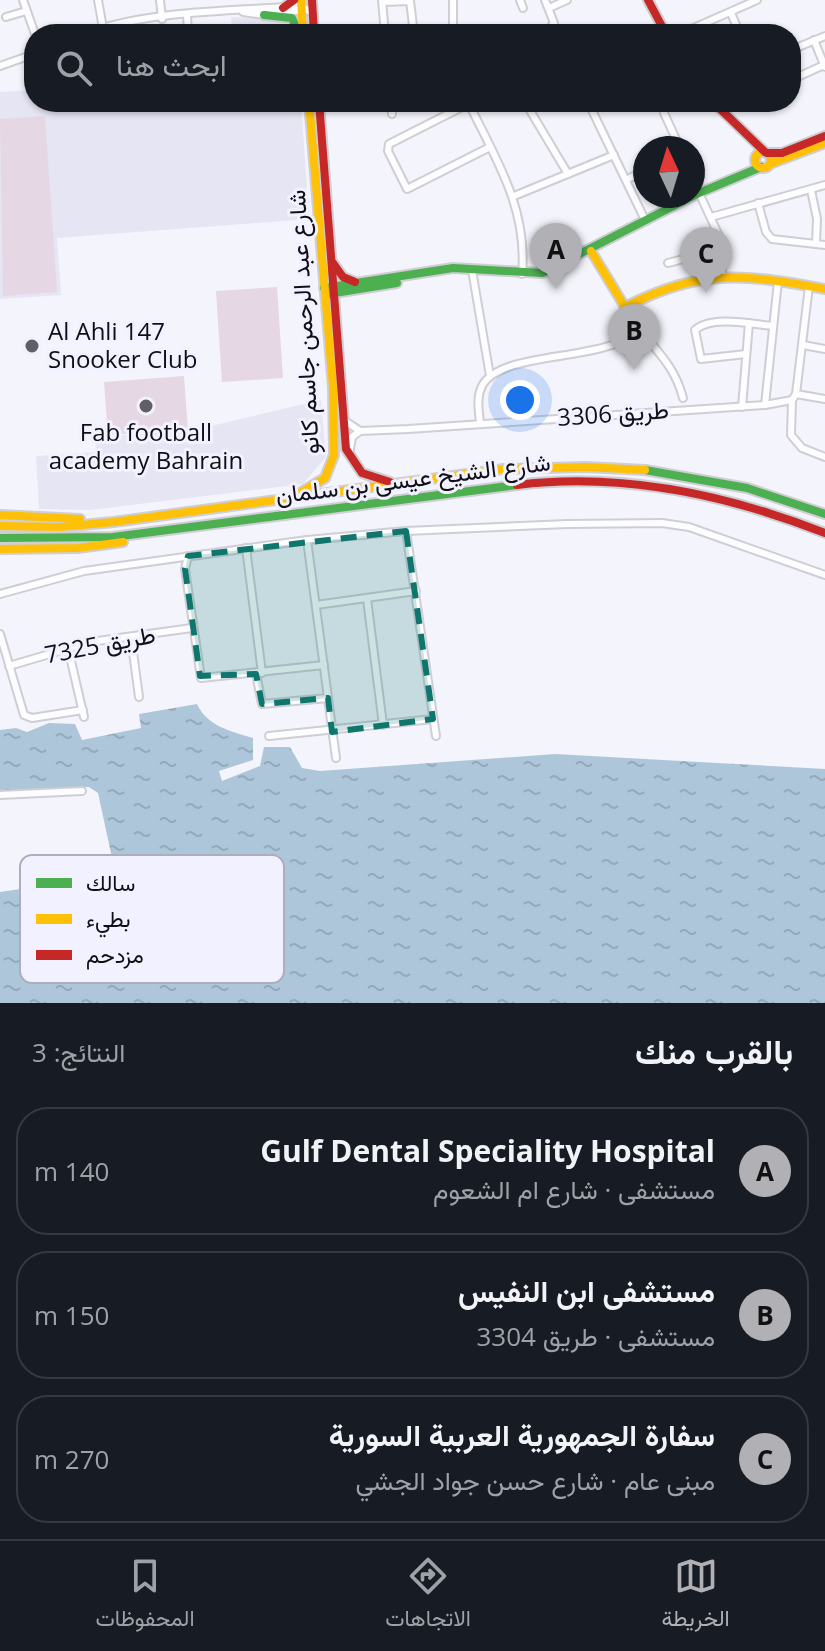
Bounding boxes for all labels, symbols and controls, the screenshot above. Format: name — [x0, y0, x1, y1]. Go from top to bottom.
search box — [24, 24, 801, 112]
text: ابحث هنا — [116, 44, 227, 85]
icon: search — [52, 46, 96, 90]
north arrow — [633, 136, 705, 208]
street label: شارع عبد الرحمن جاسم كانو — [279, 189, 327, 455]
pin: A — [530, 223, 582, 289]
pin: C — [680, 227, 732, 293]
pin: B — [608, 304, 660, 370]
place label: Al Ahli 147 Snooker Club — [48, 314, 197, 375]
marker: Al Ahli 147 Snooker Club — [23, 337, 41, 355]
your location — [500, 380, 540, 420]
street label: طريق 3306 — [556, 392, 670, 433]
marker: Fab football academy Bahrain — [137, 397, 155, 415]
place label: Fab football academy Bahrain — [49, 415, 243, 476]
street label: شارع الشيخ عيسى بن سلمان — [273, 444, 552, 513]
street label: طريق 7325 — [42, 617, 158, 670]
legend — [20, 855, 284, 983]
text: سالك — [86, 867, 135, 897]
text: بطيء — [86, 903, 131, 938]
text: مزدحم — [86, 939, 144, 970]
text: بالقرب منك — [635, 1028, 793, 1074]
text: النتائج: 3 — [32, 1034, 125, 1070]
text: Gulf Dental Speciality Hospital — [260, 1130, 715, 1171]
text: 140 m — [34, 1153, 109, 1189]
text: A — [756, 1153, 774, 1189]
text: مستشفى · شارع ام الشعوم — [433, 1171, 715, 1207]
text: مستشفى ابن النفيس — [458, 1270, 715, 1311]
text: 150 m — [34, 1297, 109, 1333]
text: B — [756, 1297, 774, 1333]
text: مستشفى · طريق 3304 — [476, 1318, 715, 1354]
text: سفارة الجمهورية العربية السورية — [329, 1414, 715, 1455]
text: 270 m — [34, 1441, 109, 1477]
text: C — [757, 1441, 773, 1477]
text: مبنى عام · شارع حسن جواد الجشي — [355, 1462, 715, 1498]
tab: المحفوظات — [95, 1554, 195, 1638]
tab: الاتجاهات — [385, 1554, 471, 1638]
tab: الخريطة — [662, 1554, 730, 1638]

